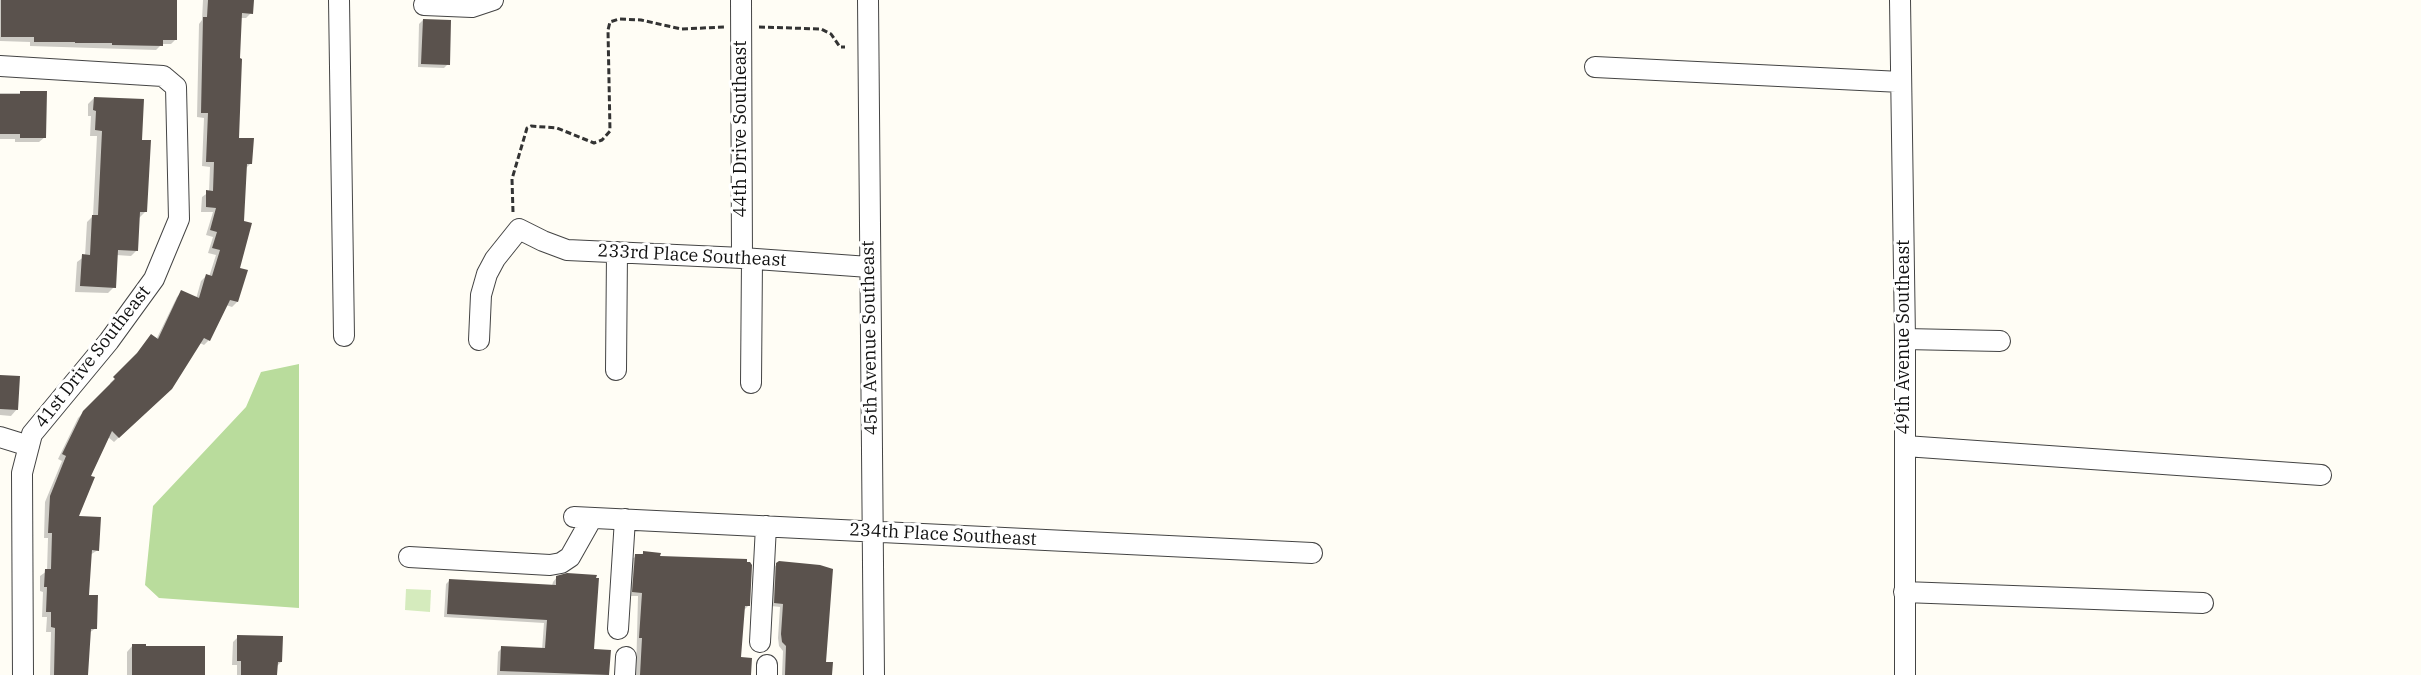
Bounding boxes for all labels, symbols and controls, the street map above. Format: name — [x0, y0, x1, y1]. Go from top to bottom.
street label: 44th Drive Southeast — [730, 40, 752, 218]
street label: 233rd Place Southeast — [597, 240, 787, 272]
street label: 45th Avenue Southeast — [858, 240, 882, 436]
street label: 49th Avenue Southeast — [1893, 240, 1915, 434]
street label: 41st Drive Southeast — [31, 282, 155, 432]
street label: 234th Place Southeast — [849, 519, 1037, 551]

